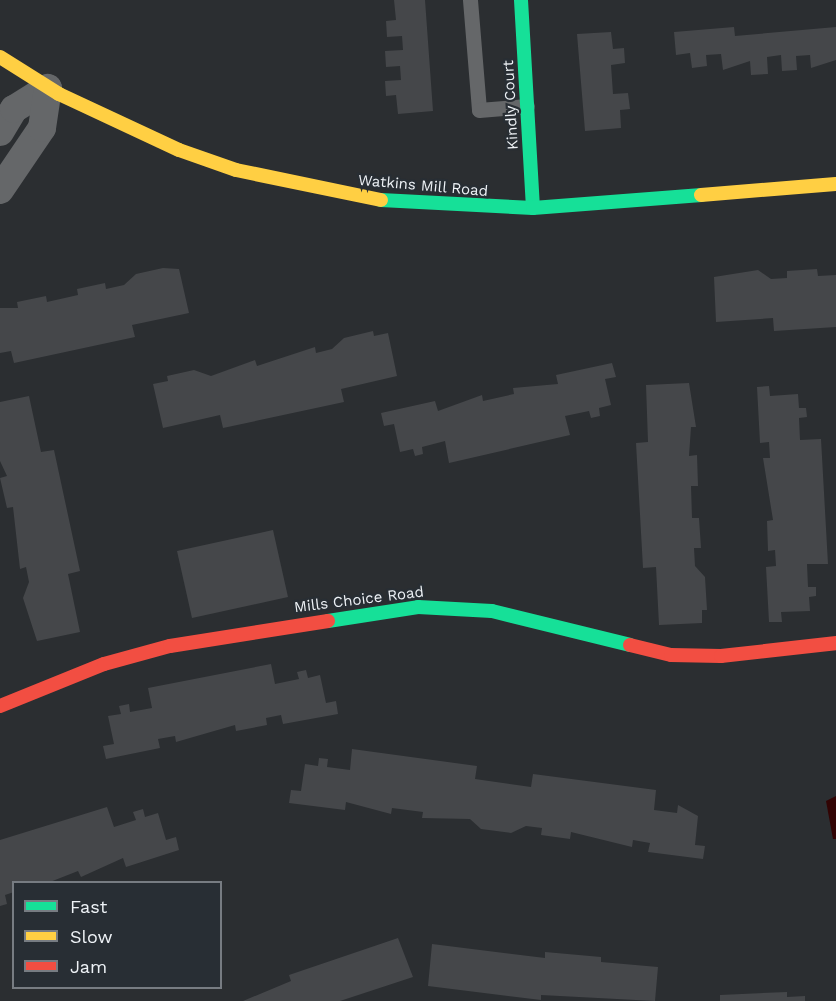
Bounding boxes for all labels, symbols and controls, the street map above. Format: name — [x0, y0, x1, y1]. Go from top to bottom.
street label: Kindly Court — [500, 60, 522, 150]
street label: Watkins Mill Road — [357, 171, 489, 201]
street label: Mills Choice Road — [293, 583, 425, 617]
legend — [12, 881, 222, 989]
text: Fast — [70, 896, 107, 917]
text: Slow — [70, 926, 113, 947]
text: Jam — [70, 956, 107, 977]

